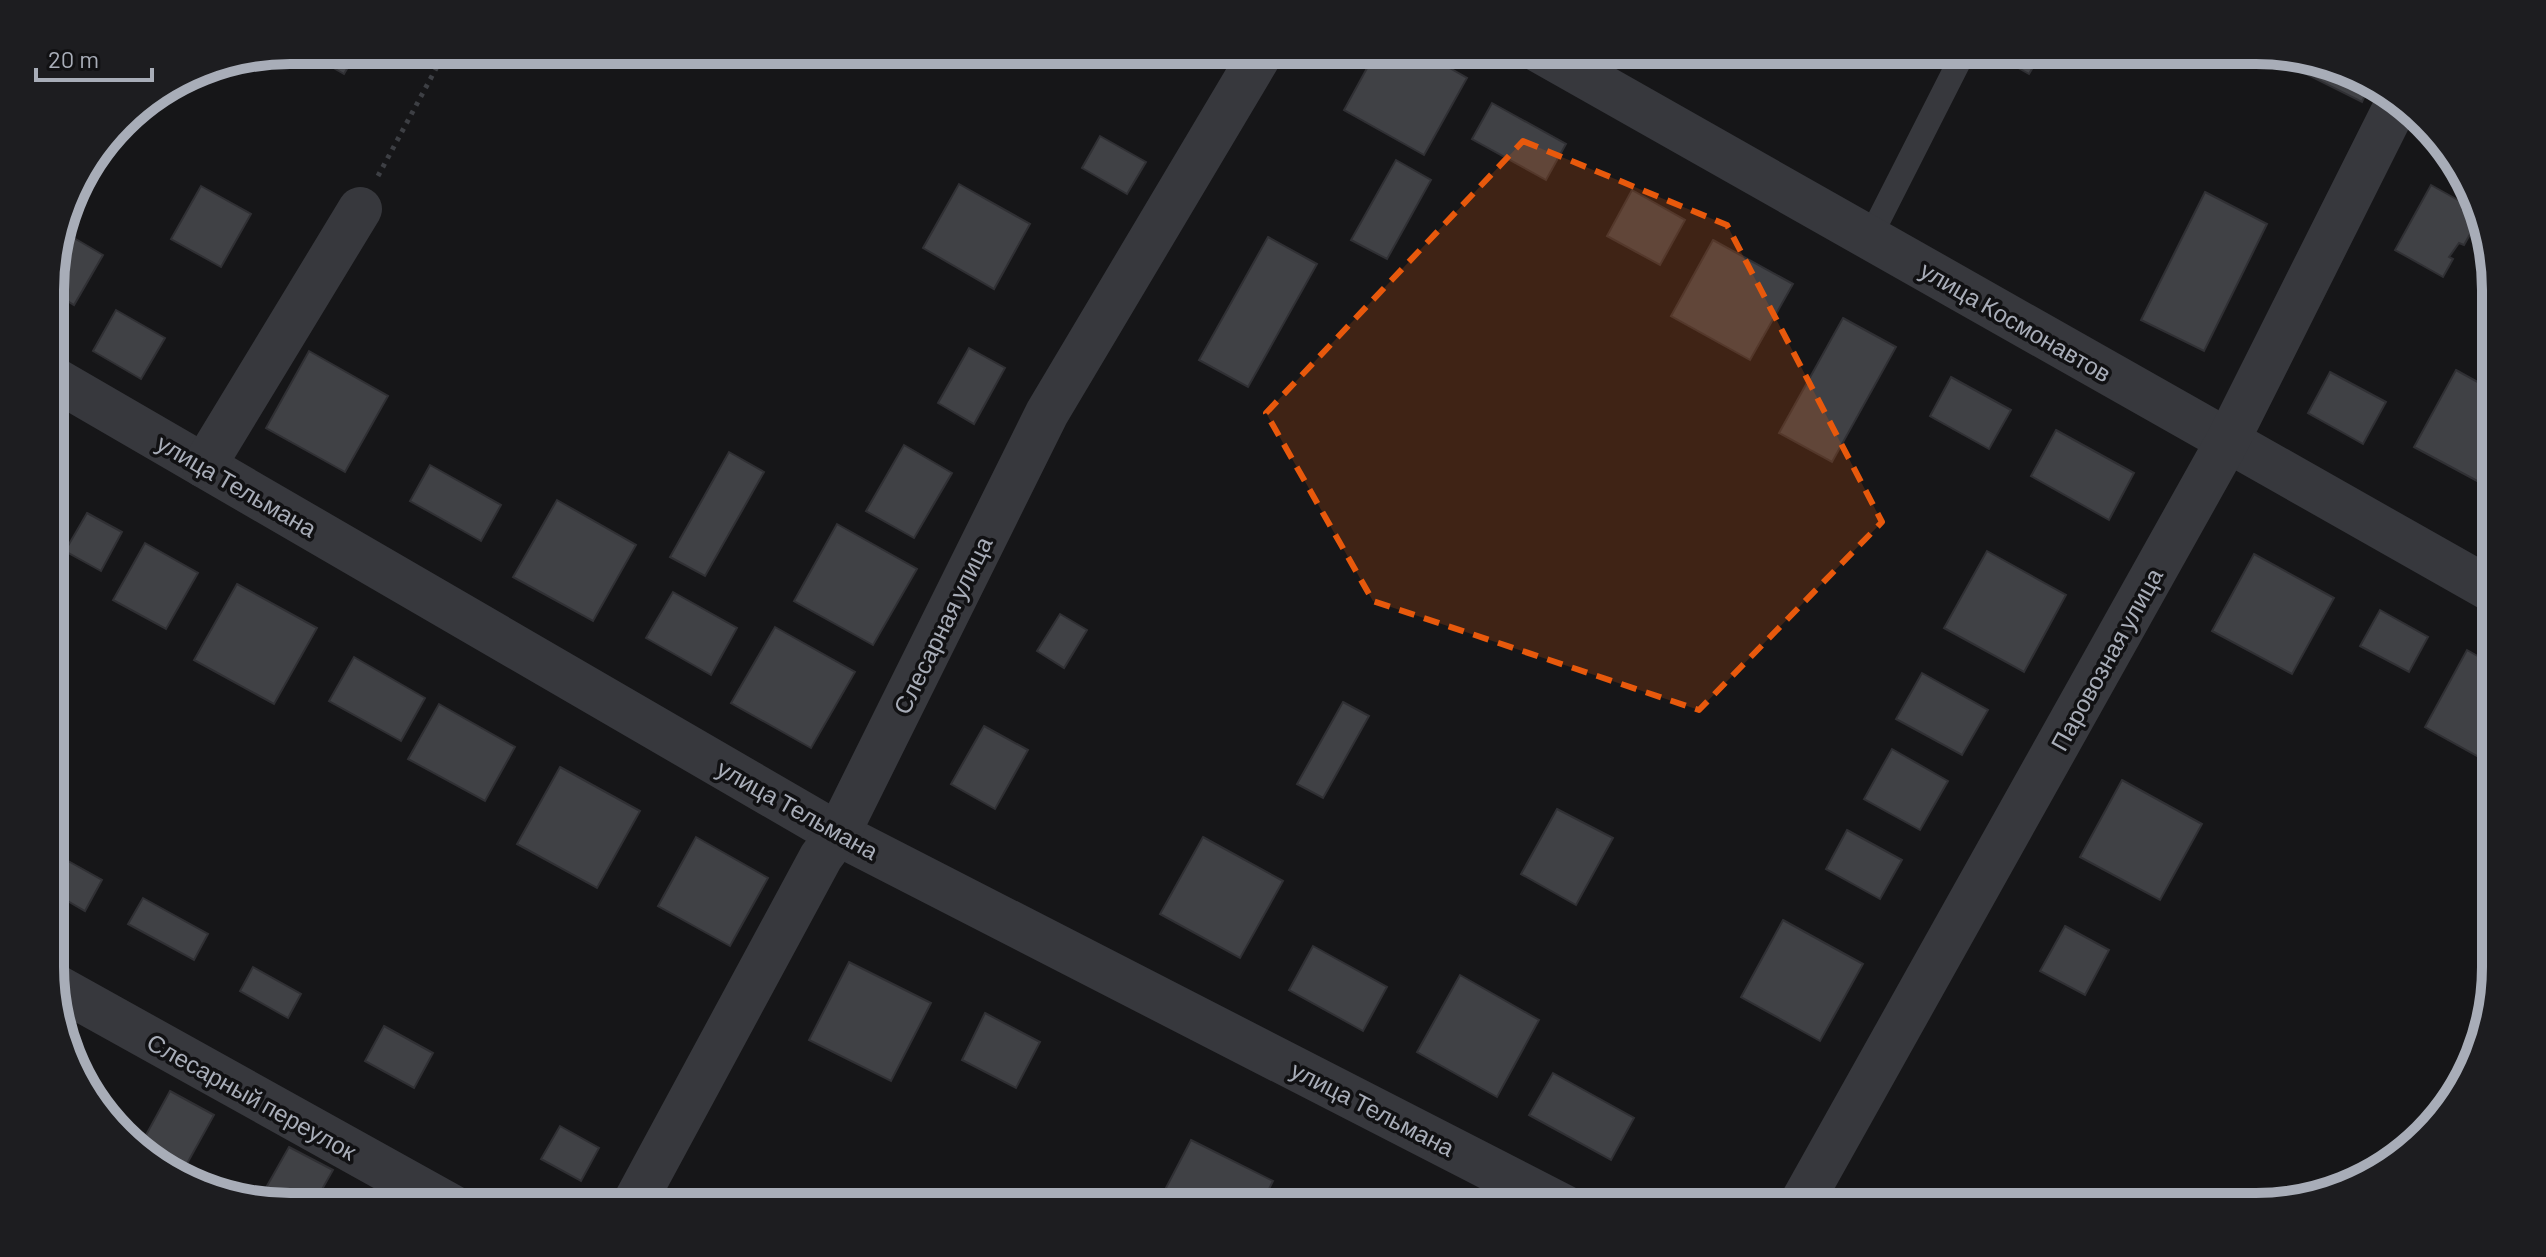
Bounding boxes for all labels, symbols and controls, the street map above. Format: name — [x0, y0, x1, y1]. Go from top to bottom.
scale bar — [36, 32, 152, 82]
text: 20 m — [48, 44, 99, 73]
street label: улица Космонавтов — [1915, 255, 2117, 387]
street label: улица Тельмана — [152, 428, 323, 543]
street label: Слесарная улица — [886, 531, 998, 718]
street label: Паровозная улица — [2044, 562, 2169, 755]
street label: улица Тельмана — [712, 753, 884, 866]
street label: Слесарный переулок — [142, 1026, 362, 1166]
street label: улица Тельмана — [1286, 1054, 1460, 1162]

